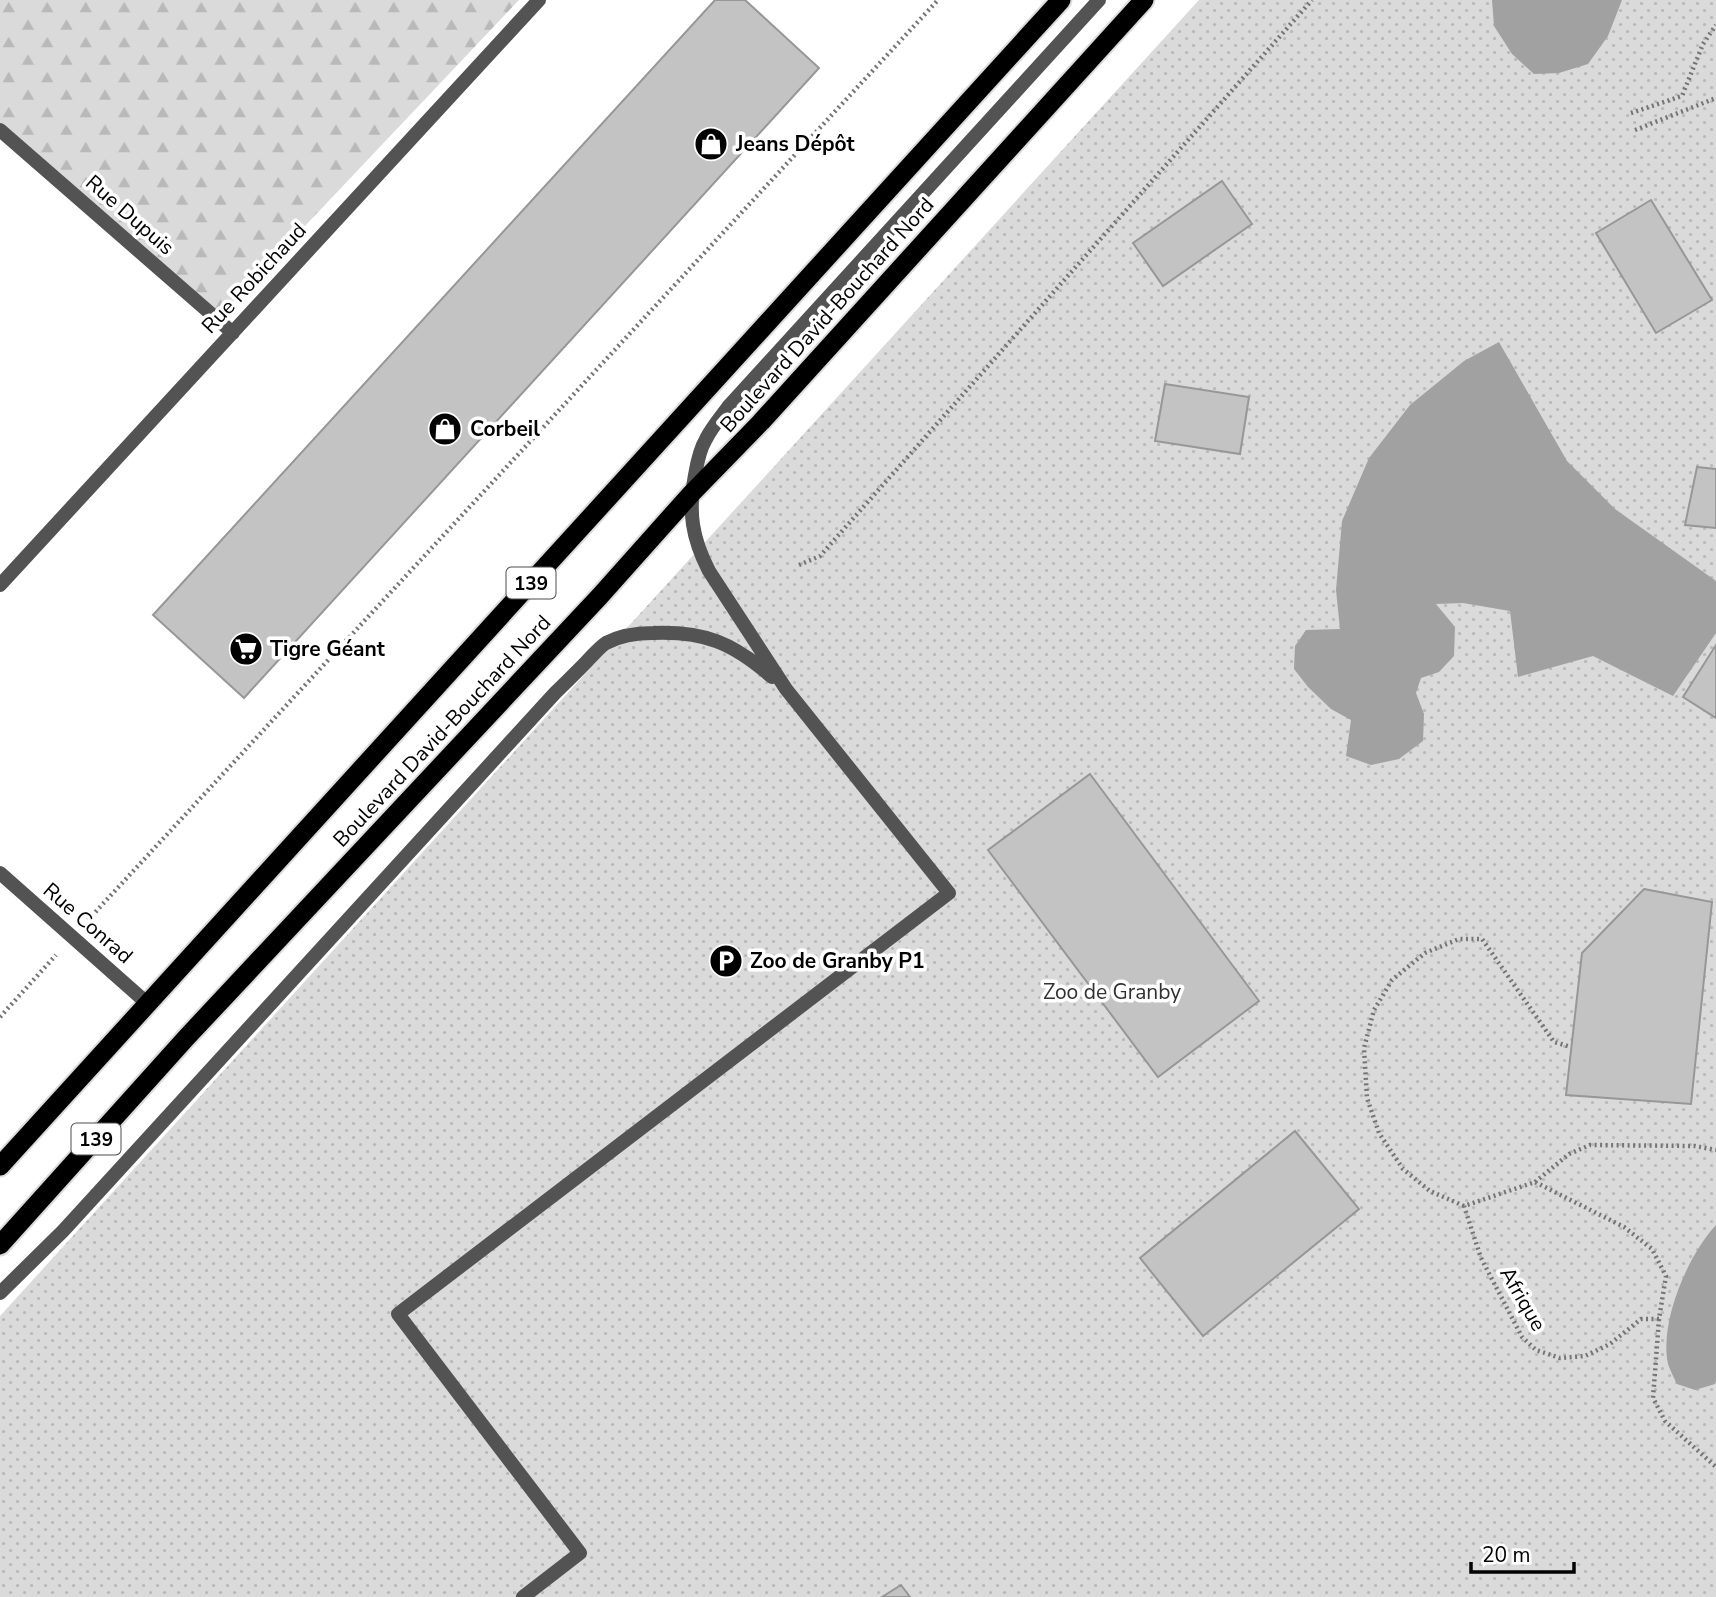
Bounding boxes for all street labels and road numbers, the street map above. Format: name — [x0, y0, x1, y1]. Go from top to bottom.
street label: Rue Dupuis — [80, 169, 180, 261]
street label: Boulevard David-Bouchard Nord — [714, 191, 940, 439]
street label: Rue Robichaud — [195, 217, 313, 339]
road number: 139 — [506, 568, 556, 598]
street label: Boulevard David-Bouchard Nord — [327, 609, 557, 853]
street label: Rue Conrad — [37, 876, 139, 970]
road number: 139 — [72, 1124, 120, 1154]
street label: Afrique — [1493, 1262, 1553, 1336]

